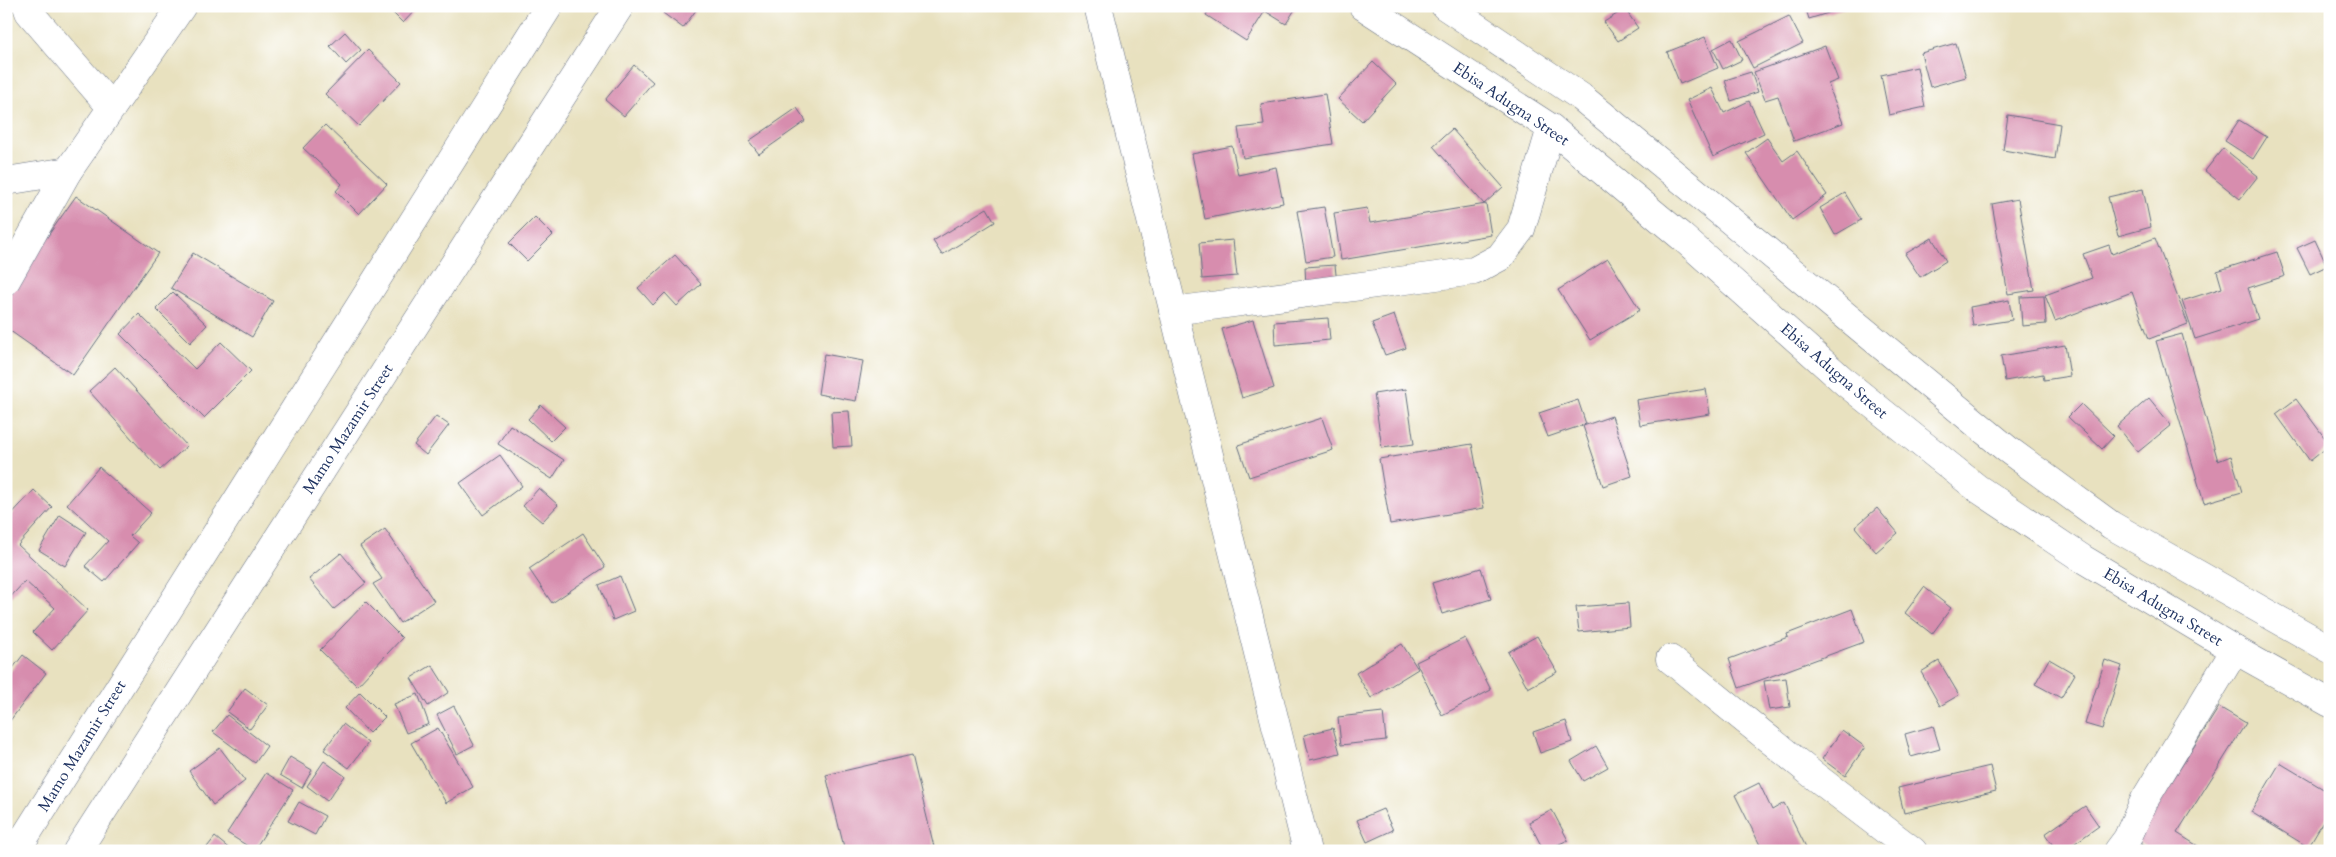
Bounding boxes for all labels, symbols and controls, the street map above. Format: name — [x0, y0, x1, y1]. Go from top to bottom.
street label: Ebisa Adugna Street — [1448, 57, 1574, 151]
street label: Ebisa Adugna Street — [1775, 318, 1893, 424]
street label: Mamo Mazamir Street — [298, 360, 398, 498]
street label: Ebisa Adugna Street — [2099, 563, 2227, 651]
street label: Mamo Mazamir Street — [33, 676, 131, 816]

